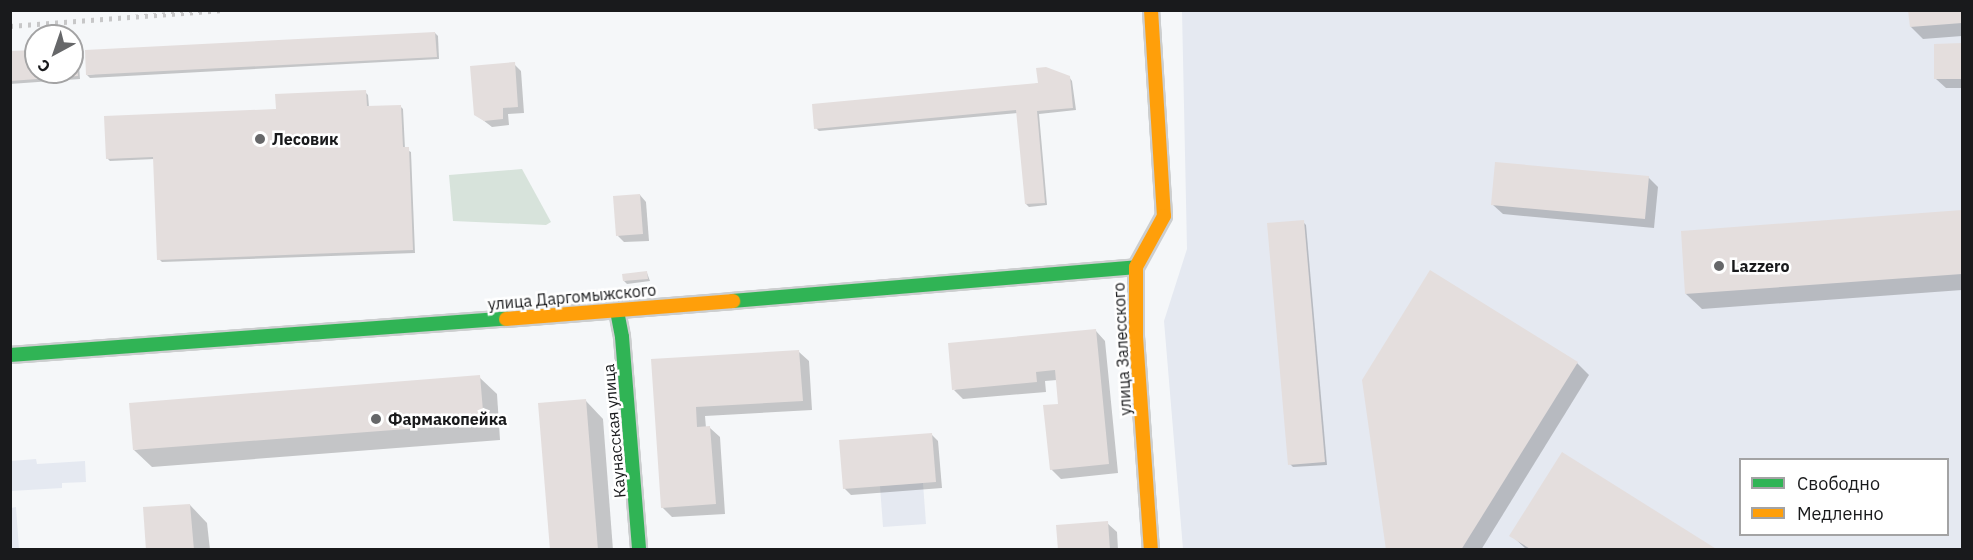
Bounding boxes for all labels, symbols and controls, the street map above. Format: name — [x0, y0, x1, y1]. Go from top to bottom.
north arrow — [24, 24, 84, 84]
text: С — [33, 55, 54, 77]
place label: Лесовик — [272, 129, 338, 149]
marker: Лесовик — [253, 132, 267, 146]
place label: Lazzero — [1731, 256, 1789, 276]
marker: Lazzero — [1712, 259, 1726, 273]
street label: улица Даргомыжского — [487, 280, 657, 314]
street label: улица Залесского — [1109, 282, 1135, 416]
street label: Каунасская улица — [599, 363, 629, 499]
place label: Фармакопейка — [388, 409, 507, 429]
marker: Фармакопейка — [369, 412, 383, 426]
legend — [1739, 458, 1949, 536]
text: Свободно — [1797, 472, 1880, 495]
text: Медленно — [1797, 502, 1884, 525]

